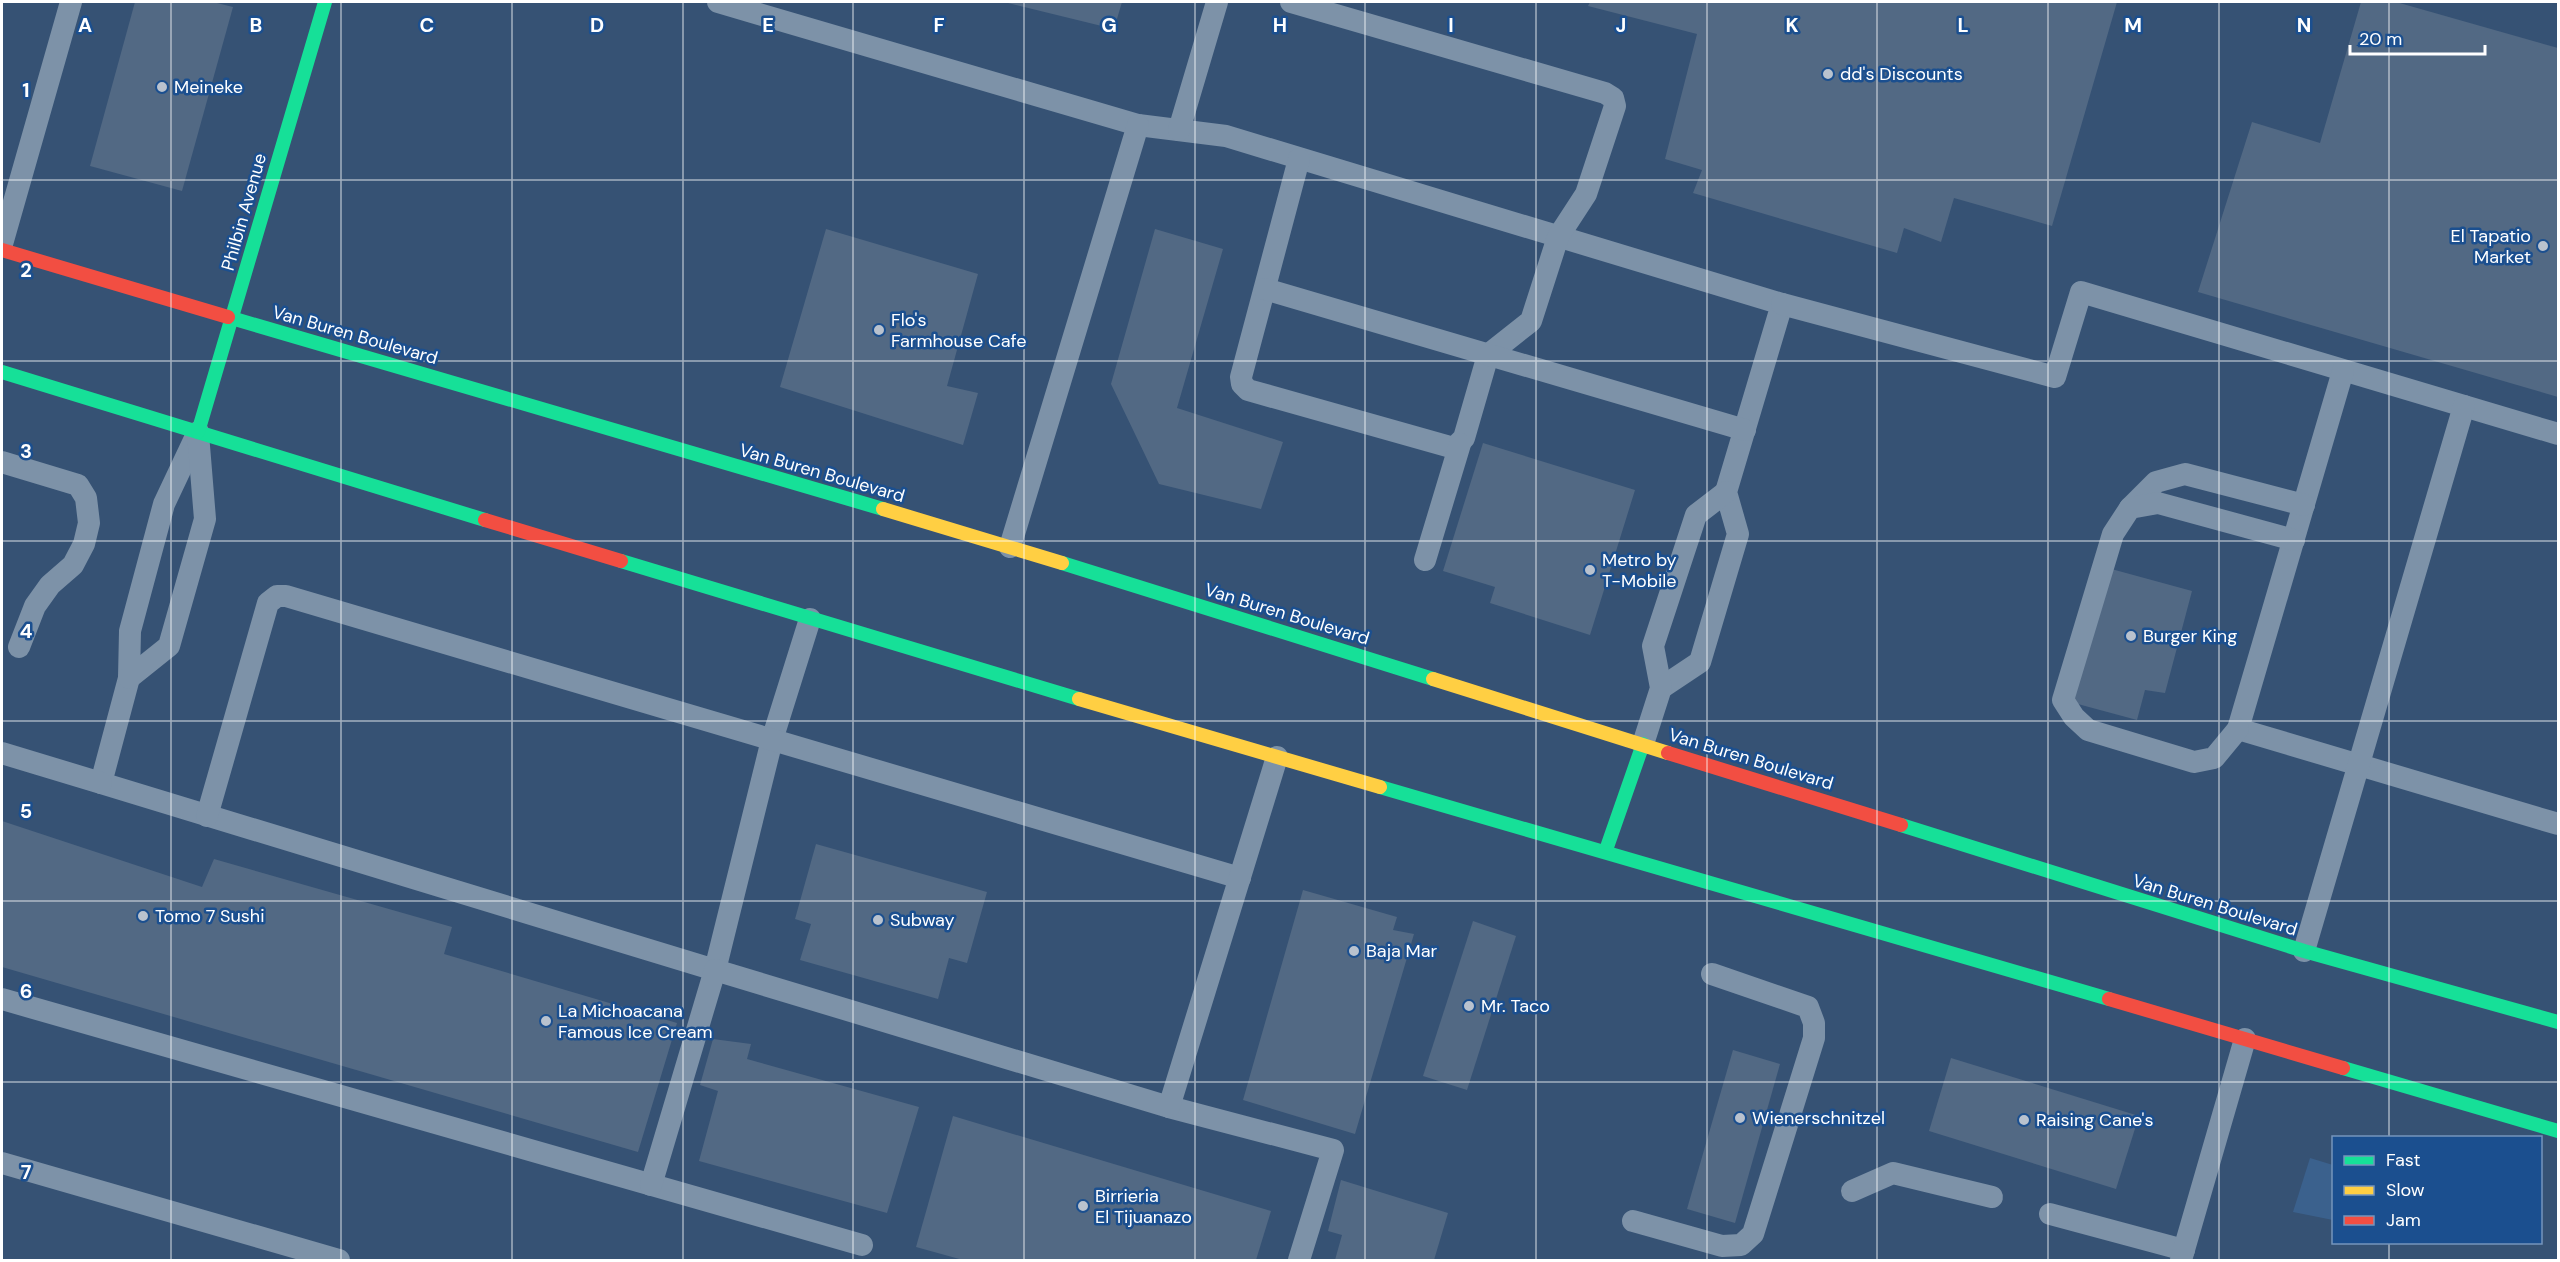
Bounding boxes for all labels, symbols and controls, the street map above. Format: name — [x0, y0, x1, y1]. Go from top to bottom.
text: A — [78, 12, 92, 38]
text: B — [250, 12, 262, 38]
text: C — [420, 12, 434, 38]
text: D — [590, 12, 604, 38]
text: E — [762, 12, 774, 38]
text: F — [933, 12, 945, 38]
text: G — [1101, 12, 1117, 38]
text: H — [1273, 12, 1287, 38]
text: I — [1448, 12, 1454, 38]
text: J — [1616, 12, 1626, 38]
text: K — [1785, 12, 1799, 38]
text: L — [1957, 12, 1969, 38]
text: M — [2124, 12, 2142, 38]
text: N — [2297, 12, 2311, 38]
scale bar — [2350, 18, 2485, 56]
text: 20 m — [2359, 27, 2402, 51]
place label: dd's Discounts — [1840, 62, 1963, 86]
marker: dd's Discounts — [1821, 67, 1835, 81]
place label: Meineke — [174, 75, 243, 99]
text: 1 — [22, 77, 30, 103]
marker: Meineke — [155, 80, 169, 94]
street label: Philbin Avenue — [216, 151, 272, 273]
place label: El Tapatio Market — [2451, 224, 2531, 269]
marker: El Tapatio Market — [2536, 239, 2550, 253]
text: 2 — [20, 257, 32, 283]
street label: Van Buren Boulevard — [270, 300, 440, 370]
place label: Flo's Farmhouse Cafe — [891, 308, 1027, 353]
marker: Flo's Farmhouse Cafe — [872, 323, 886, 337]
text: 3 — [20, 438, 32, 464]
street label: Van Buren Boulevard — [737, 438, 907, 508]
place label: Metro by T-Mobile — [1602, 548, 1677, 593]
marker: Metro by T-Mobile — [1583, 563, 1597, 577]
street label: Van Buren Boulevard — [1202, 578, 1372, 650]
text: 4 — [20, 618, 33, 644]
place label: Burger King — [2143, 624, 2237, 648]
marker: Burger King — [2124, 629, 2138, 643]
street label: Van Buren Boulevard — [1666, 723, 1836, 795]
text: 5 — [20, 798, 32, 824]
street label: Van Buren Boulevard — [2130, 869, 2300, 941]
place label: Tomo 7 Sushi — [155, 904, 265, 928]
place label: Subway — [890, 908, 955, 932]
marker: Tomo 7 Sushi — [136, 909, 150, 923]
marker: Subway — [871, 913, 885, 927]
place label: Baja Mar — [1366, 939, 1438, 963]
marker: Baja Mar — [1347, 944, 1361, 958]
text: 6 — [20, 978, 32, 1004]
place label: Mr. Taco — [1481, 994, 1550, 1018]
place label: La Michoacana Famous Ice Cream — [558, 999, 712, 1044]
marker: Mr. Taco — [1462, 999, 1476, 1013]
marker: La Michoacana Famous Ice Cream — [539, 1014, 553, 1028]
place label: Wienerschnitzel — [1752, 1106, 1885, 1130]
place label: Raising Cane's — [2036, 1108, 2153, 1132]
marker: Wienerschnitzel — [1733, 1111, 1747, 1125]
marker: Raising Cane's — [2017, 1113, 2031, 1127]
legend — [2332, 1136, 2542, 1244]
text: Fast — [2386, 1148, 2421, 1172]
text: 7 — [21, 1159, 32, 1185]
text: Slow — [2386, 1178, 2425, 1202]
place label: Birrieria El Tijuanazo — [1095, 1184, 1192, 1229]
marker: Birrieria El Tijuanazo — [1076, 1199, 1090, 1213]
text: Jam — [2386, 1208, 2421, 1232]

